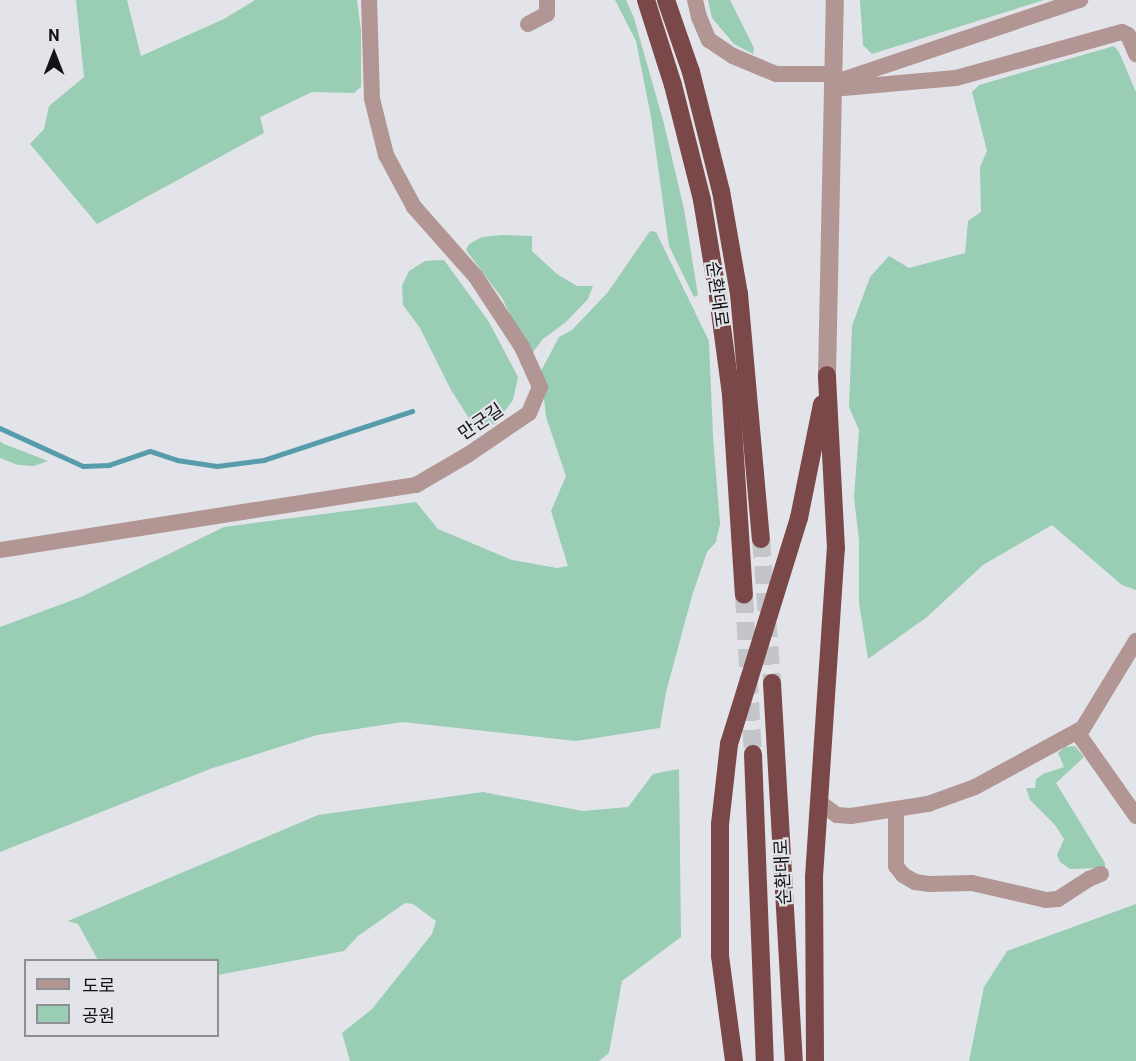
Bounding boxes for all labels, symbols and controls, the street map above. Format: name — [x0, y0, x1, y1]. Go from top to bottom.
north arrow — [24, 24, 84, 84]
text: N — [48, 26, 60, 45]
street label: 순환대로 — [702, 260, 732, 328]
street label: 만군길 — [454, 399, 508, 445]
street label: 순환대로 — [770, 838, 796, 906]
legend — [24, 959, 219, 1037]
text: 도로 — [82, 975, 115, 996]
text: 공원 — [82, 1005, 115, 1026]

